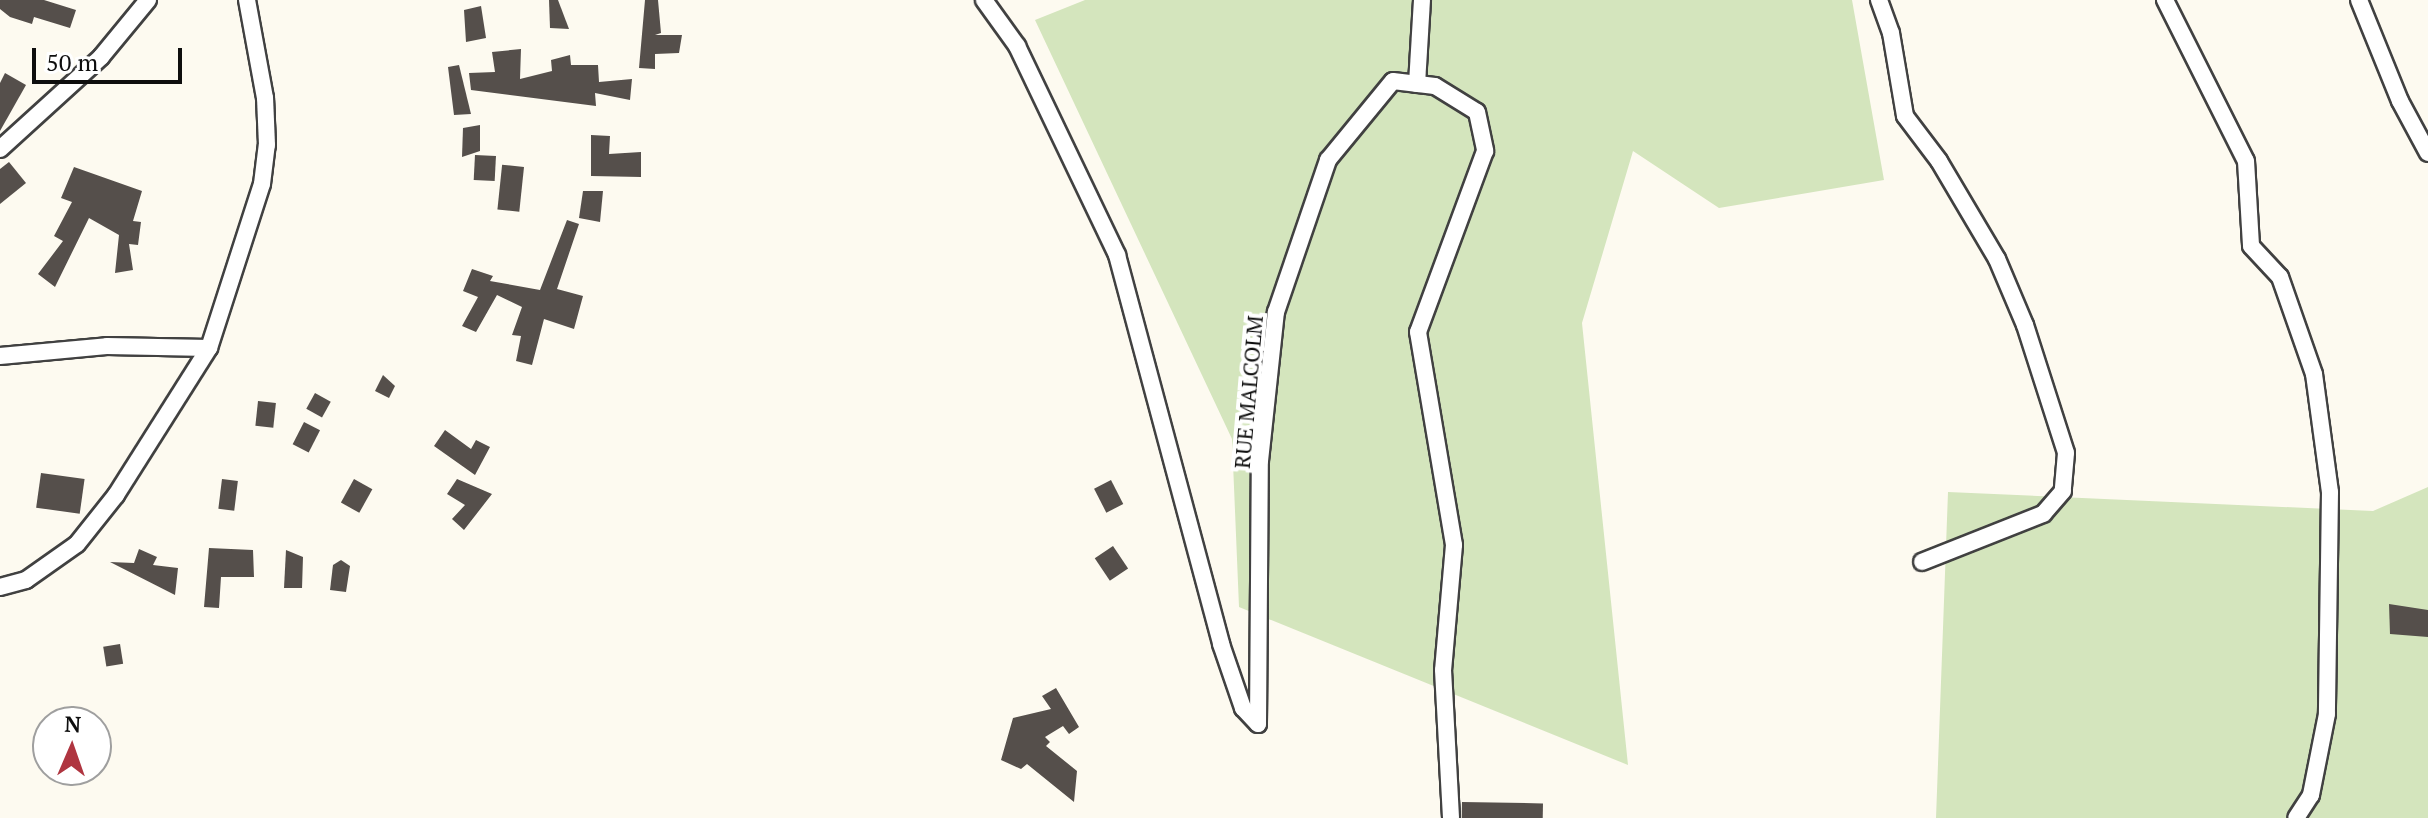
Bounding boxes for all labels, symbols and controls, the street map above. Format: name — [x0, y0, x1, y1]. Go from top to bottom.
scale bar — [36, 32, 186, 82]
text: 50 m — [46, 46, 98, 78]
street label: RUE MALCOLM — [1228, 314, 1268, 470]
north arrow — [32, 706, 112, 786]
text: N — [64, 709, 82, 738]

